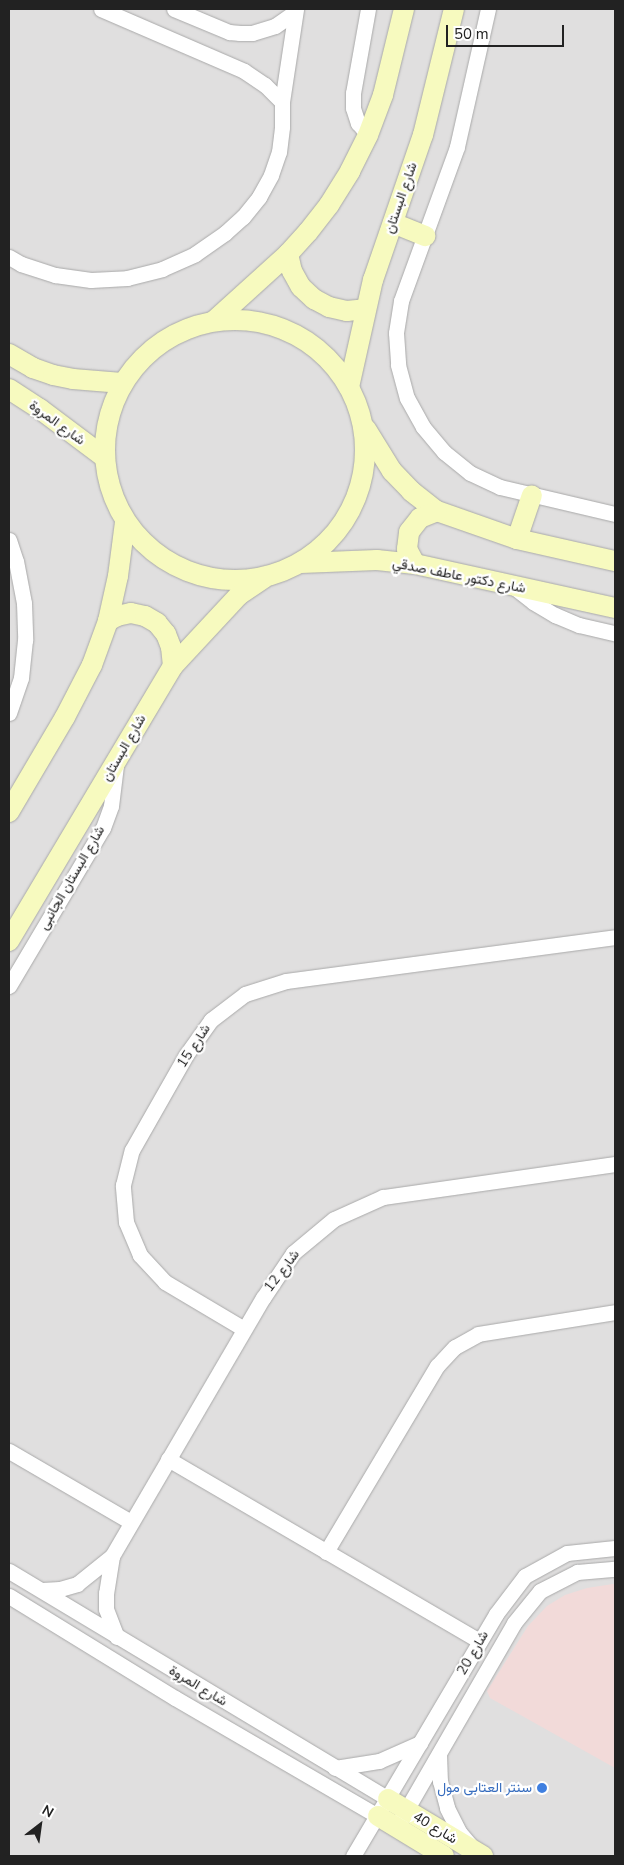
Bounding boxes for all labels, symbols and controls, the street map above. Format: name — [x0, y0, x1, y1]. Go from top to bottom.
scale bar — [449, 15, 566, 47]
text: 50 m — [454, 24, 489, 44]
street label: شارع البستان — [381, 160, 421, 236]
street label: شارع المروة — [26, 397, 88, 449]
street label: شارع دكتور عاطف صدقي — [391, 555, 527, 597]
street label: شارع البستان — [98, 712, 150, 784]
street label: شارع البستان الجانبى — [35, 823, 109, 933]
street label: شارع 15 — [174, 1021, 214, 1071]
street label: شارع 12 — [261, 1247, 303, 1295]
street label: شارع 20 — [454, 1628, 492, 1678]
street label: شارع المروة — [166, 1662, 230, 1710]
place label: سنتر العتابى مول — [437, 1780, 532, 1796]
marker: سنتر العتابى مول — [536, 1782, 548, 1794]
north arrow — [15, 1800, 65, 1850]
text: N — [38, 1801, 57, 1822]
street label: شارع 40 — [410, 1808, 460, 1848]

